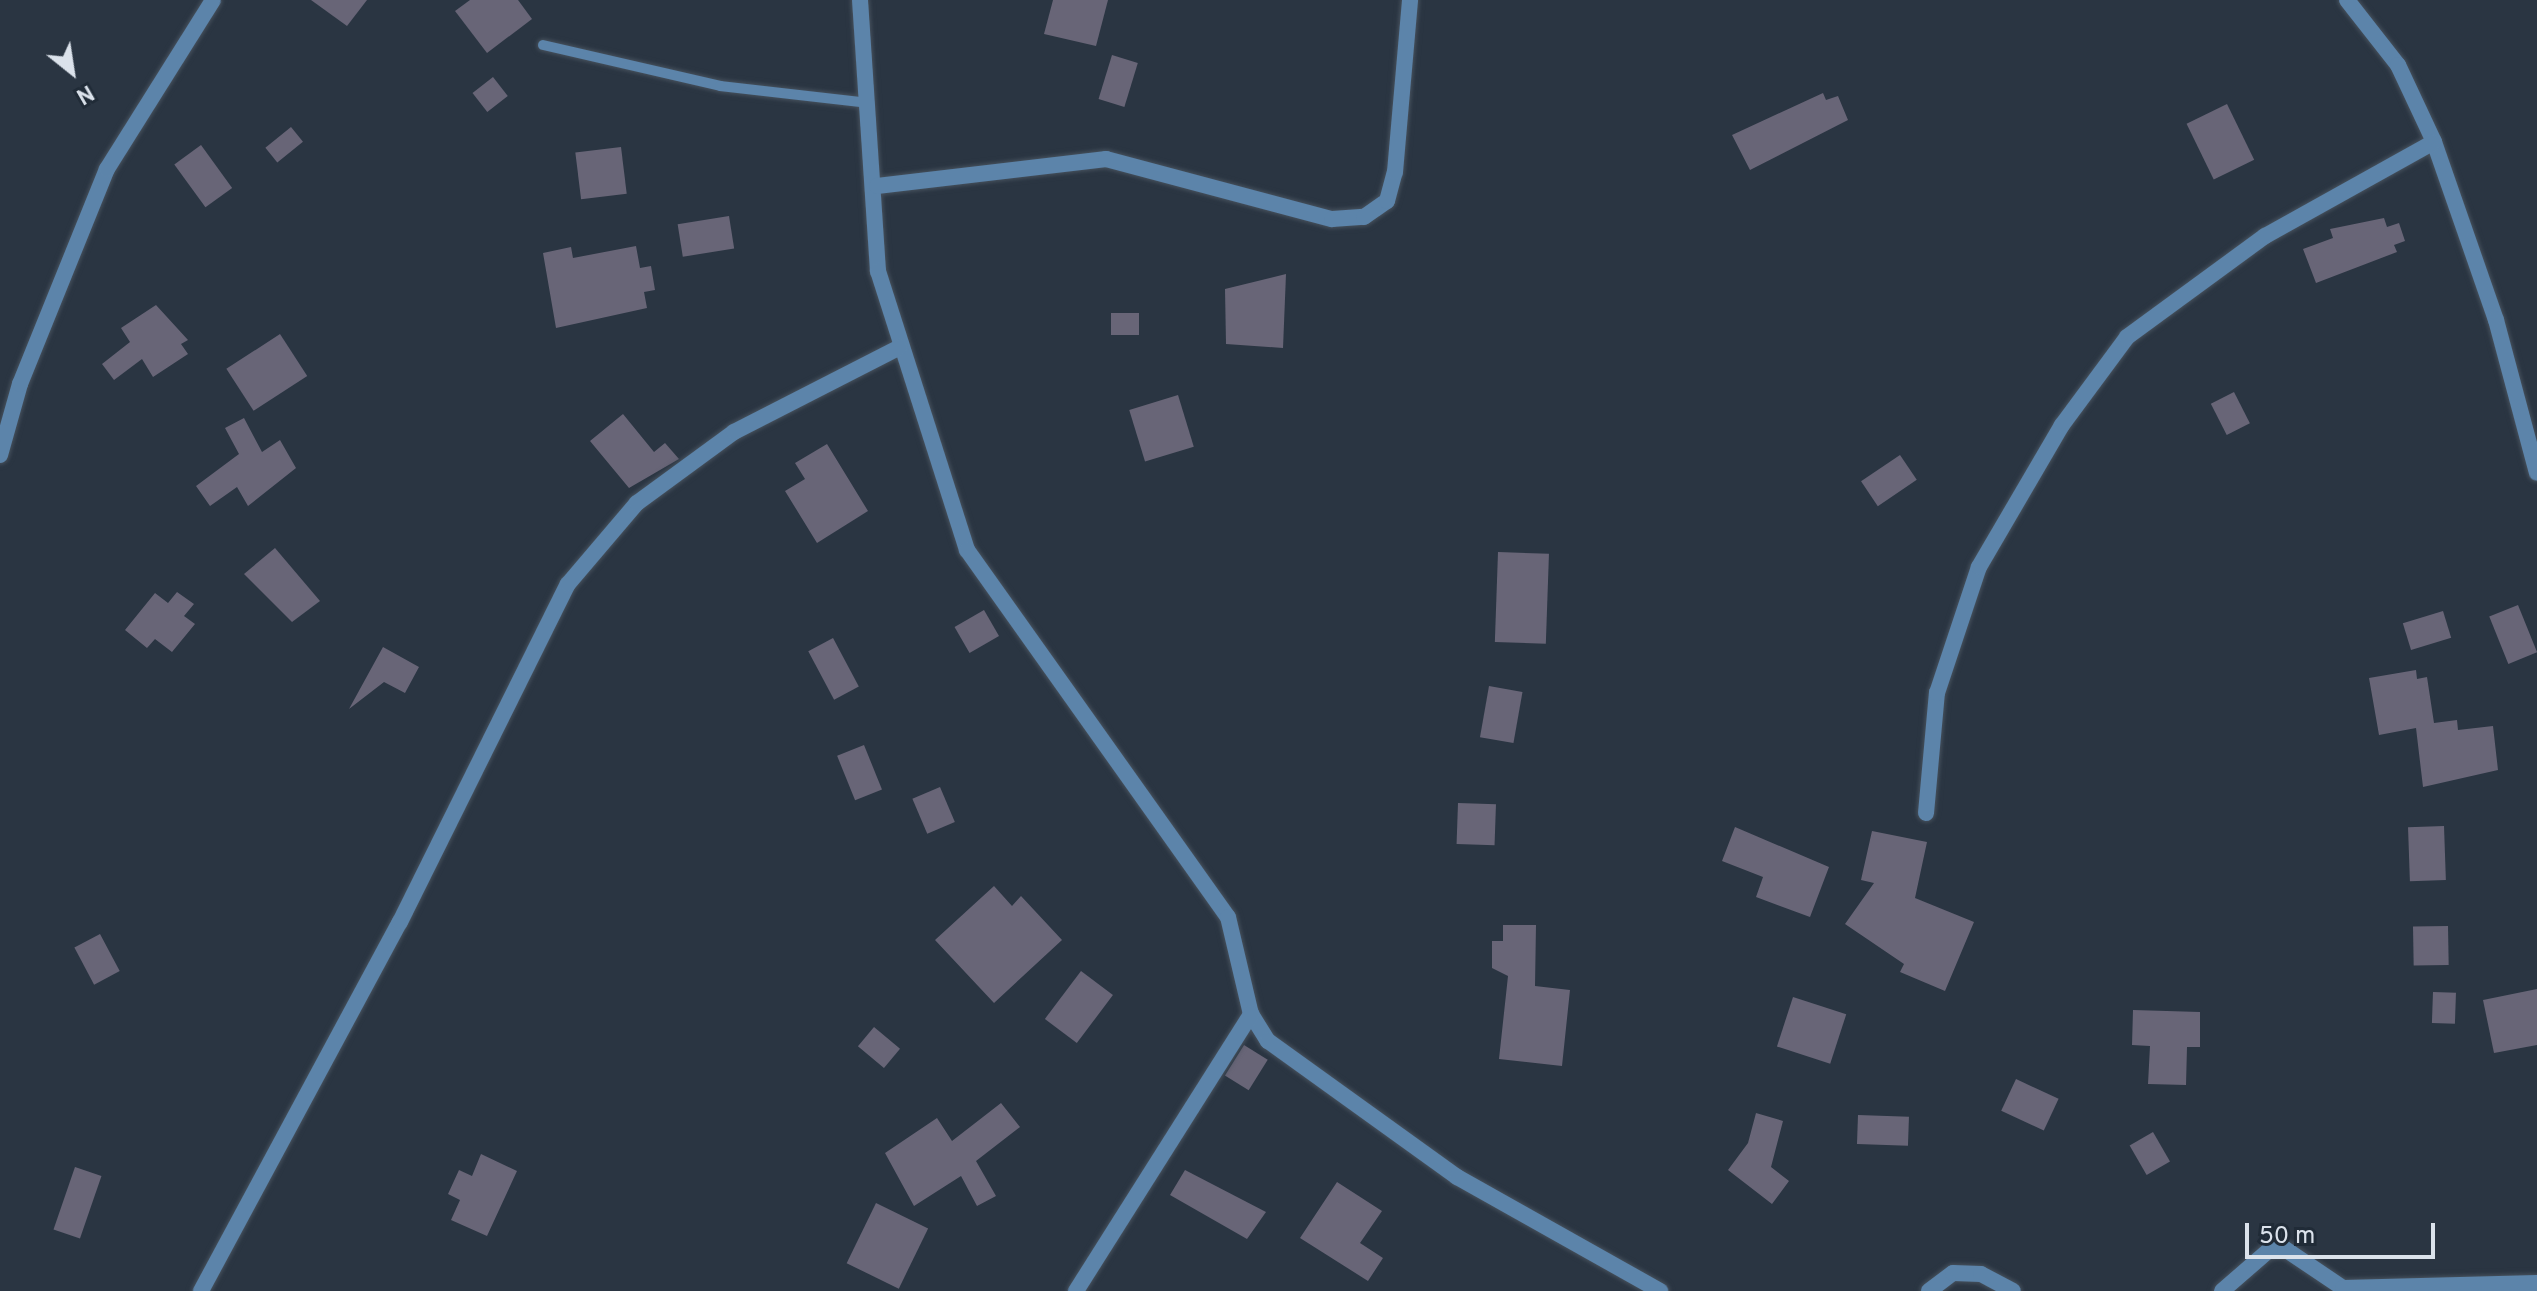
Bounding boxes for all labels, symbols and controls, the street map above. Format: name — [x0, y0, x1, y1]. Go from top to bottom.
north arrow — [32, 32, 112, 112]
text: N — [71, 78, 98, 109]
scale bar — [2249, 1207, 2439, 1257]
text: 50 m — [2259, 1222, 2315, 1252]

